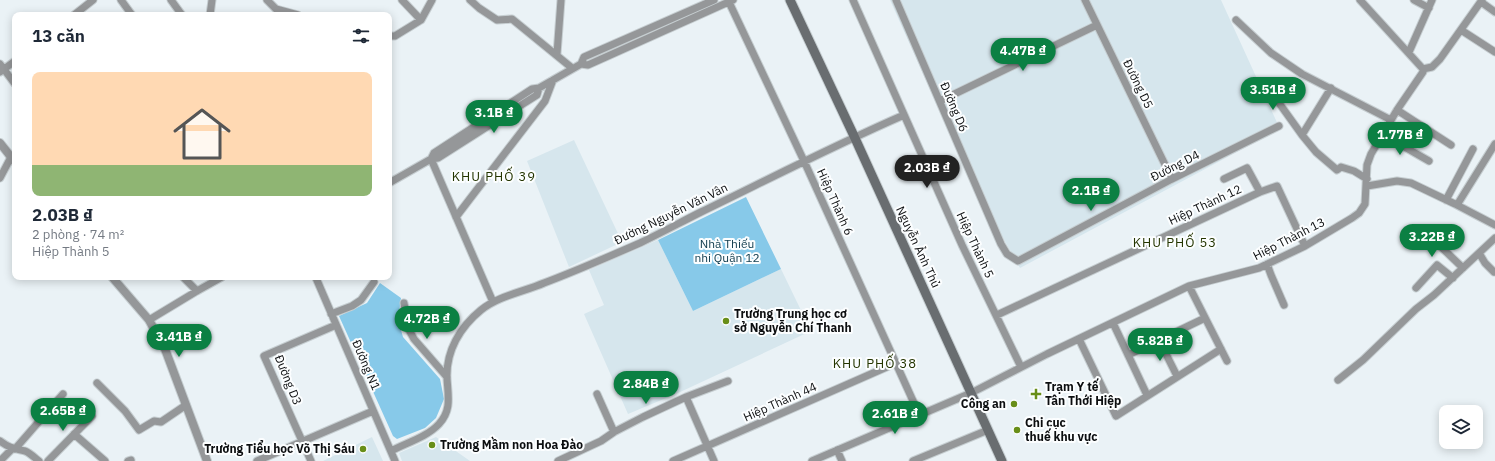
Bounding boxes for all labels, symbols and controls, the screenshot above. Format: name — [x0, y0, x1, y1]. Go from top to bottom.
text: 13 căn — [32, 25, 85, 47]
icon: filters — [350, 25, 372, 47]
pin: 4.47B ₫ — [986, 38, 1060, 72]
text: 4.47B ₫ — [1000, 42, 1046, 59]
street label: Đường D5 — [1120, 57, 1157, 111]
pin: 3.51B ₫ — [1236, 77, 1310, 111]
street label: Đường D6 — [937, 80, 972, 134]
text: 3.51B ₫ — [1250, 81, 1296, 98]
icon: home — [166, 98, 238, 170]
pin: 3.1B ₫ — [461, 100, 527, 134]
text: 3.1B ₫ — [475, 104, 513, 121]
pin: 1.77B ₫ — [1363, 122, 1437, 156]
text: 1.77B ₫ — [1377, 126, 1423, 143]
street label: Đường D4 — [1148, 147, 1202, 184]
pin: 2.03B ₫ — [890, 155, 964, 189]
text: 2.03B ₫ — [904, 159, 950, 176]
district label: KHU PHỐ 39 — [452, 166, 536, 185]
street label: Hiệp Thành 6 — [814, 166, 857, 238]
pin: 2.1B ₫ — [1058, 178, 1124, 212]
street label: Đường Nguyễn Văn Vân — [612, 180, 730, 248]
street label: Hiệp Thành 12 — [1166, 181, 1244, 228]
text: 2.1B ₫ — [1072, 182, 1110, 199]
text: 2.03B ₫ — [32, 204, 93, 226]
street label: Nguyễn Ảnh Thủ — [893, 204, 944, 290]
street label: Hiệp Thành 5 — [954, 209, 997, 280]
street label: Hiệp Thành 13 — [1250, 214, 1327, 263]
pin: 3.22B ₫ — [1395, 224, 1469, 258]
text: 2 phòng · 74 m² — [32, 226, 124, 243]
text: 3.22B ₫ — [1409, 228, 1455, 245]
district label: KHU PHỐ 53 — [1133, 232, 1217, 251]
park label: Nhà Thiếu nhi Quận 12 — [694, 236, 760, 265]
text: Hiệp Thành 5 — [32, 243, 110, 260]
pin: 4.72B ₫ — [390, 306, 464, 340]
place label: Trường Trung học cơ sở Nguyễn Chí Thanh — [734, 306, 852, 335]
text: 4.72B ₫ — [404, 310, 450, 327]
marker: Trường Trung học cơ sở Nguyễn Chí Thanh — [721, 316, 731, 326]
pin: 3.41B ₫ — [142, 324, 216, 358]
text: 3.41B ₫ — [156, 328, 202, 345]
pin: 5.82B ₫ — [1123, 328, 1197, 362]
text: 5.82B ₫ — [1137, 332, 1183, 349]
street label: Đường N1 — [349, 337, 384, 392]
street label: Đường D3 — [272, 352, 305, 407]
district label: KHU PHỐ 38 — [833, 353, 917, 372]
pin: 2.84B ₫ — [609, 371, 683, 405]
text: 2.84B ₫ — [623, 375, 669, 392]
place label: Trạm Y tế Tân Thới Hiệp — [1045, 378, 1121, 408]
street label: Hiệp Thành 44 — [741, 379, 819, 424]
marker: Trạm Y tế Tân Thới Hiệp — [1030, 388, 1042, 400]
place label: Công an — [961, 396, 1006, 411]
pin: 2.65B ₫ — [26, 398, 100, 432]
marker: Công an — [1009, 399, 1019, 409]
pin: 2.61B ₫ — [858, 401, 932, 435]
text: 2.65B ₫ — [40, 402, 86, 419]
text: 2.61B ₫ — [872, 405, 918, 422]
map controls — [1439, 405, 1483, 449]
button: layers — [1439, 405, 1483, 449]
place label: Chi cục thuế khu vực — [1025, 415, 1097, 444]
marker: Chi cục thuế khu vực — [1012, 425, 1022, 435]
place label: Trường Mầm non Hoa Đào — [440, 436, 583, 452]
place label: Trường Tiểu học Võ Thị Sáu — [204, 439, 355, 456]
marker: Trường Mầm non Hoa Đào — [427, 440, 437, 450]
marker: Trường Tiểu học Võ Thị Sáu — [358, 444, 368, 454]

